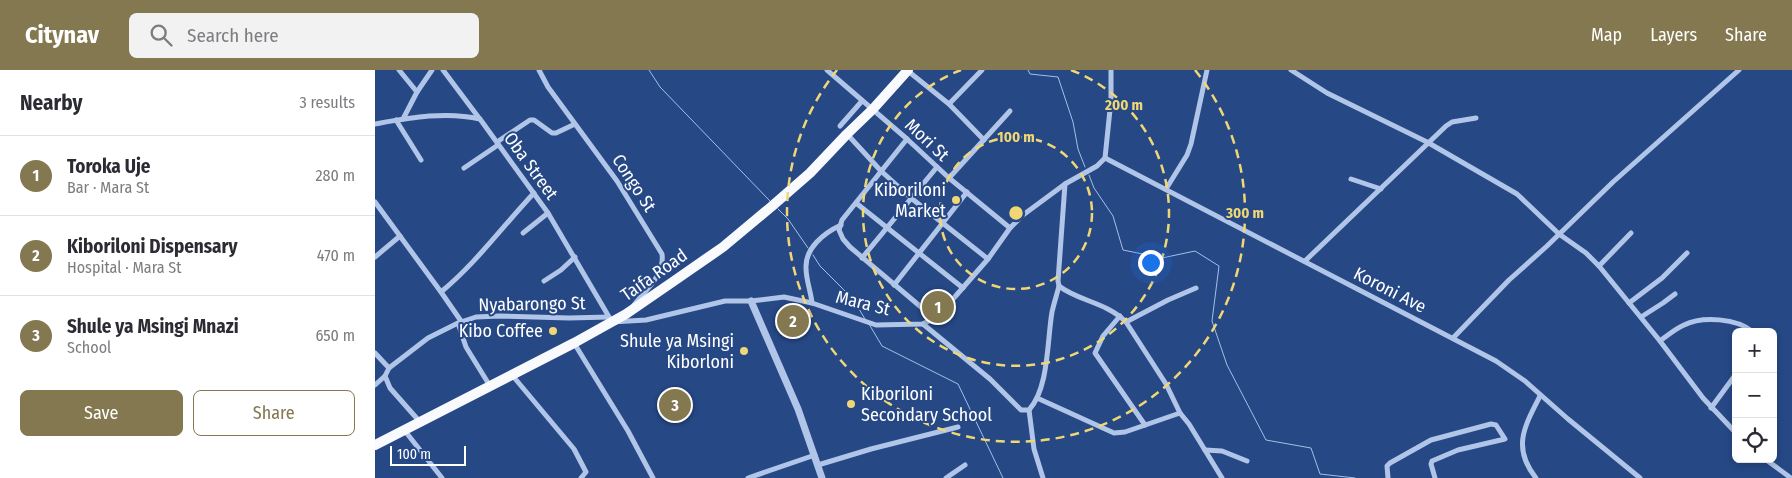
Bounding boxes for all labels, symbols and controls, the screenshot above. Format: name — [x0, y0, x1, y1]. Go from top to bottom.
search box — [129, 13, 479, 58]
text: Citynav — [25, 21, 99, 49]
icon: search — [147, 21, 175, 49]
text: Search here — [187, 24, 279, 47]
text: Map — [1591, 24, 1622, 46]
text: Layers — [1650, 24, 1697, 46]
text: Share — [1725, 24, 1767, 46]
text: Nearby — [20, 90, 82, 116]
text: 3 results — [299, 93, 355, 112]
text: 200 m — [1104, 96, 1143, 114]
street label: Mori St — [900, 114, 954, 166]
street label: Oba Street — [499, 128, 563, 204]
text: 100 m — [997, 128, 1035, 146]
street label: Congo St — [607, 150, 661, 216]
text: Toroka Uje — [67, 155, 150, 178]
text: 1 — [33, 166, 39, 185]
text: 280 m — [316, 166, 355, 185]
text: Bar · Mara St — [67, 178, 149, 197]
place label: Kiboriloni Market — [874, 179, 946, 222]
marker: Kiboriloni Market — [950, 194, 962, 206]
centre of rings — [1007, 204, 1025, 222]
text: 300 m — [1225, 204, 1264, 222]
text: Kiboriloni Dispensary — [67, 235, 238, 258]
street label: Taifa Road — [616, 244, 692, 306]
text: 2 — [32, 246, 40, 265]
text: 470 m — [317, 246, 355, 265]
your location — [1138, 250, 1164, 276]
text: Hospital · Mara St — [67, 258, 182, 277]
street label: Koroni Ave — [1350, 262, 1430, 318]
street label: Mara St — [834, 286, 893, 320]
pin: 1 — [922, 288, 954, 326]
street label: Nyabarongo St — [478, 292, 586, 316]
pin: 2 — [777, 302, 809, 340]
text: Shule ya Msingi Mnazi — [67, 315, 239, 338]
place label: Kibo Coffee — [459, 320, 543, 342]
marker: Kibo Coffee — [547, 325, 559, 337]
text: 3 — [32, 326, 40, 345]
text: 650 m — [315, 326, 355, 345]
map controls — [1732, 328, 1777, 463]
button: + — [1732, 328, 1777, 373]
place label: Shule ya Msingi Kiborloni — [620, 330, 734, 373]
text: School — [67, 338, 111, 357]
marker: Shule ya Msingi Kiborloni — [738, 345, 750, 357]
button: − — [1732, 373, 1777, 418]
place label: Kiboriloni Secondary School — [861, 383, 992, 426]
pin: 3 — [659, 386, 691, 424]
button: Save — [20, 390, 183, 436]
button: Share — [193, 390, 355, 436]
marker: Kiboriloni Secondary School — [845, 398, 857, 410]
button: locate — [1732, 418, 1777, 463]
scale bar — [390, 443, 466, 466]
text: 100 m — [397, 446, 431, 463]

